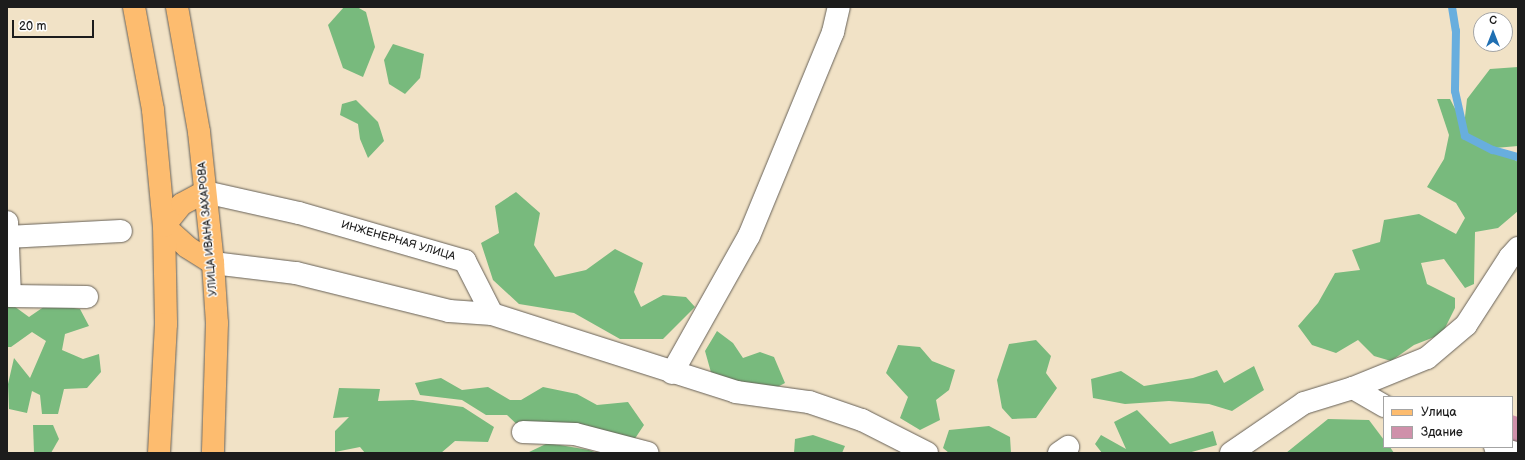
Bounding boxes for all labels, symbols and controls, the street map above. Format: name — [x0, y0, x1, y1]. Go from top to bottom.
scale bar — [14, 12, 96, 38]
north arrow — [1473, 12, 1513, 52]
text: С — [1489, 14, 1497, 27]
text: 20 m — [19, 19, 46, 34]
street label: УЛИЦА ИВАНА ЗАХАРОВА — [196, 161, 220, 297]
street label: ИНЖЕНЕРНАЯ УЛИЦА — [339, 218, 457, 264]
legend — [1383, 396, 1513, 448]
text: Улица — [1421, 405, 1457, 420]
text: Здание — [1421, 425, 1463, 440]

